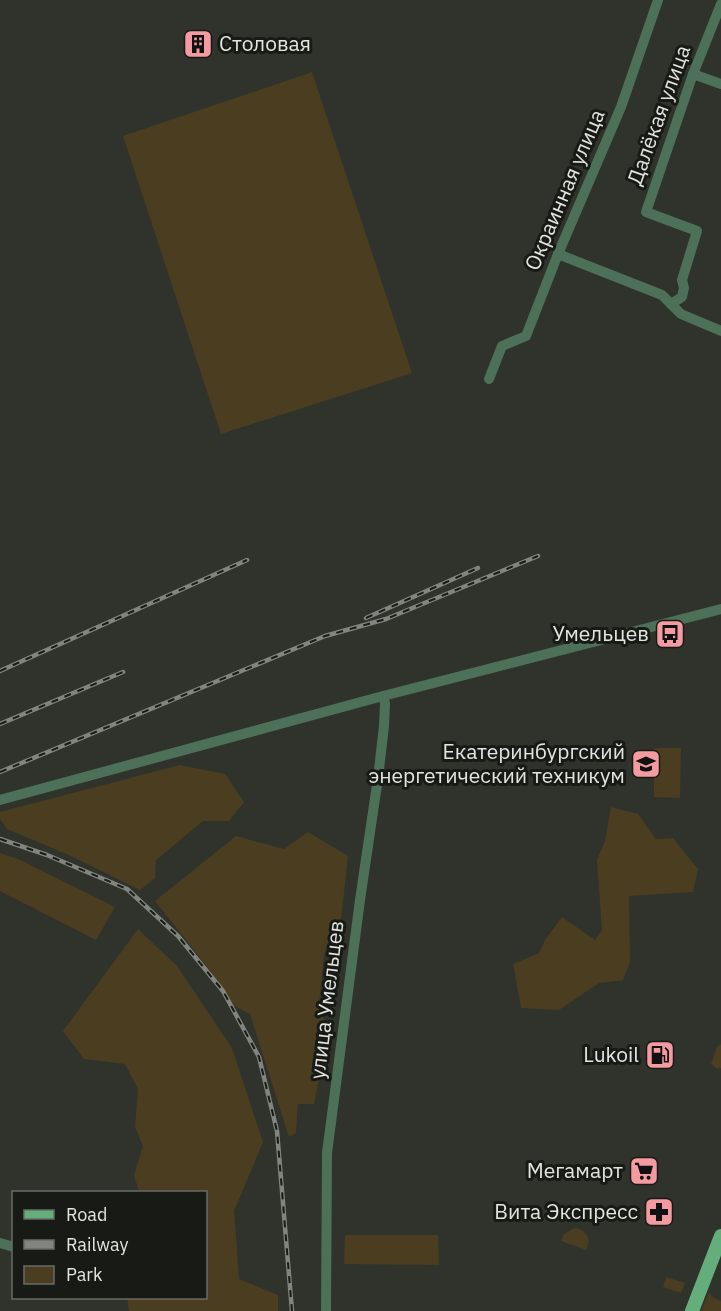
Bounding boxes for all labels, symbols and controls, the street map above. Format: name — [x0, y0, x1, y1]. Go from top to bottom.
building icon: Столовая — [182, 28, 214, 60]
place label: Столовая — [219, 29, 311, 57]
street label: Далёкая улица — [620, 41, 696, 188]
street label: Окраинная улица — [518, 105, 611, 274]
bus stop icon: Умельцев — [654, 618, 686, 650]
place label: Умельцев — [553, 619, 649, 647]
place label: Екатеринбургский энергетический техникум — [368, 737, 625, 789]
school or university icon: Екатеринбургский энергетический техникум — [630, 748, 662, 780]
street label: улица Умельцев — [302, 919, 350, 1081]
fuel station icon: Lukoil — [644, 1039, 676, 1071]
place label: Lukoil — [583, 1040, 639, 1068]
supermarket icon: Мегамарт — [628, 1155, 660, 1187]
place label: Мегамарт — [527, 1156, 623, 1184]
legend — [12, 1191, 207, 1299]
pharmacy icon: Вита Экспресс — [643, 1196, 675, 1228]
place label: Вита Экспресс — [494, 1197, 638, 1225]
text: Road — [66, 1203, 107, 1226]
text: Railway — [66, 1233, 128, 1256]
text: Park — [66, 1263, 103, 1286]

